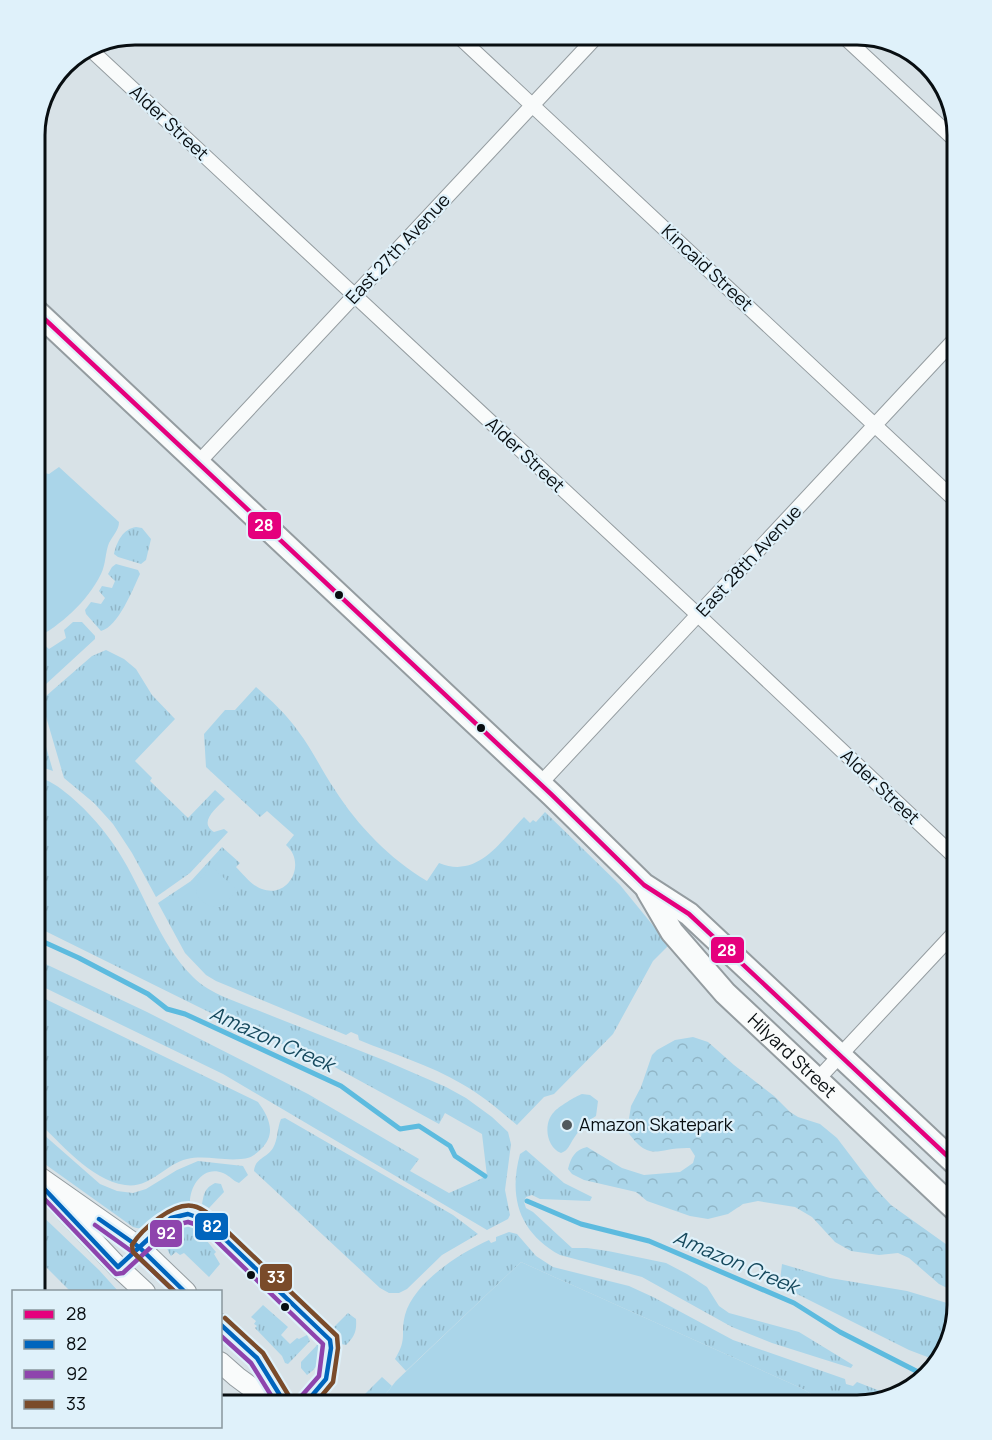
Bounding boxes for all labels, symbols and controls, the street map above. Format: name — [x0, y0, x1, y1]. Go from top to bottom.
street label: Alder Street — [125, 79, 214, 165]
street label: East 27th Avenue — [340, 188, 455, 309]
street label: Kincaid Street — [657, 219, 759, 316]
street label: Alder Street — [481, 411, 570, 497]
street label: East 28th Avenue — [690, 499, 806, 621]
line badge: 28 — [247, 511, 282, 540]
text: 28 — [254, 514, 274, 536]
unlabelled marker — [333, 589, 345, 601]
unlabelled marker — [475, 722, 487, 734]
street label: Alder Street — [836, 743, 925, 829]
line badge: 28 — [710, 936, 745, 964]
text: 28 — [717, 939, 737, 961]
water label: Amazon Creek — [206, 999, 341, 1079]
street label: Hilyard Street — [743, 1007, 842, 1103]
place label: Amazon Skatepark — [579, 1112, 734, 1136]
marker: Amazon Skatepark — [560, 1118, 574, 1132]
line badge: 82 — [194, 1212, 229, 1241]
text: 82 — [202, 1215, 222, 1237]
line badge: 92 — [149, 1219, 183, 1248]
text: 92 — [156, 1222, 176, 1244]
water label: Amazon Creek — [670, 1223, 805, 1301]
line badge: 33 — [259, 1263, 293, 1292]
text: 33 — [267, 1266, 285, 1288]
unlabelled marker — [245, 1269, 257, 1281]
legend — [12, 1290, 222, 1428]
text: 28 — [66, 1301, 87, 1325]
unlabelled marker — [279, 1301, 291, 1313]
text: 82 — [66, 1331, 87, 1355]
text: 92 — [66, 1361, 87, 1385]
text: 33 — [66, 1391, 86, 1415]

